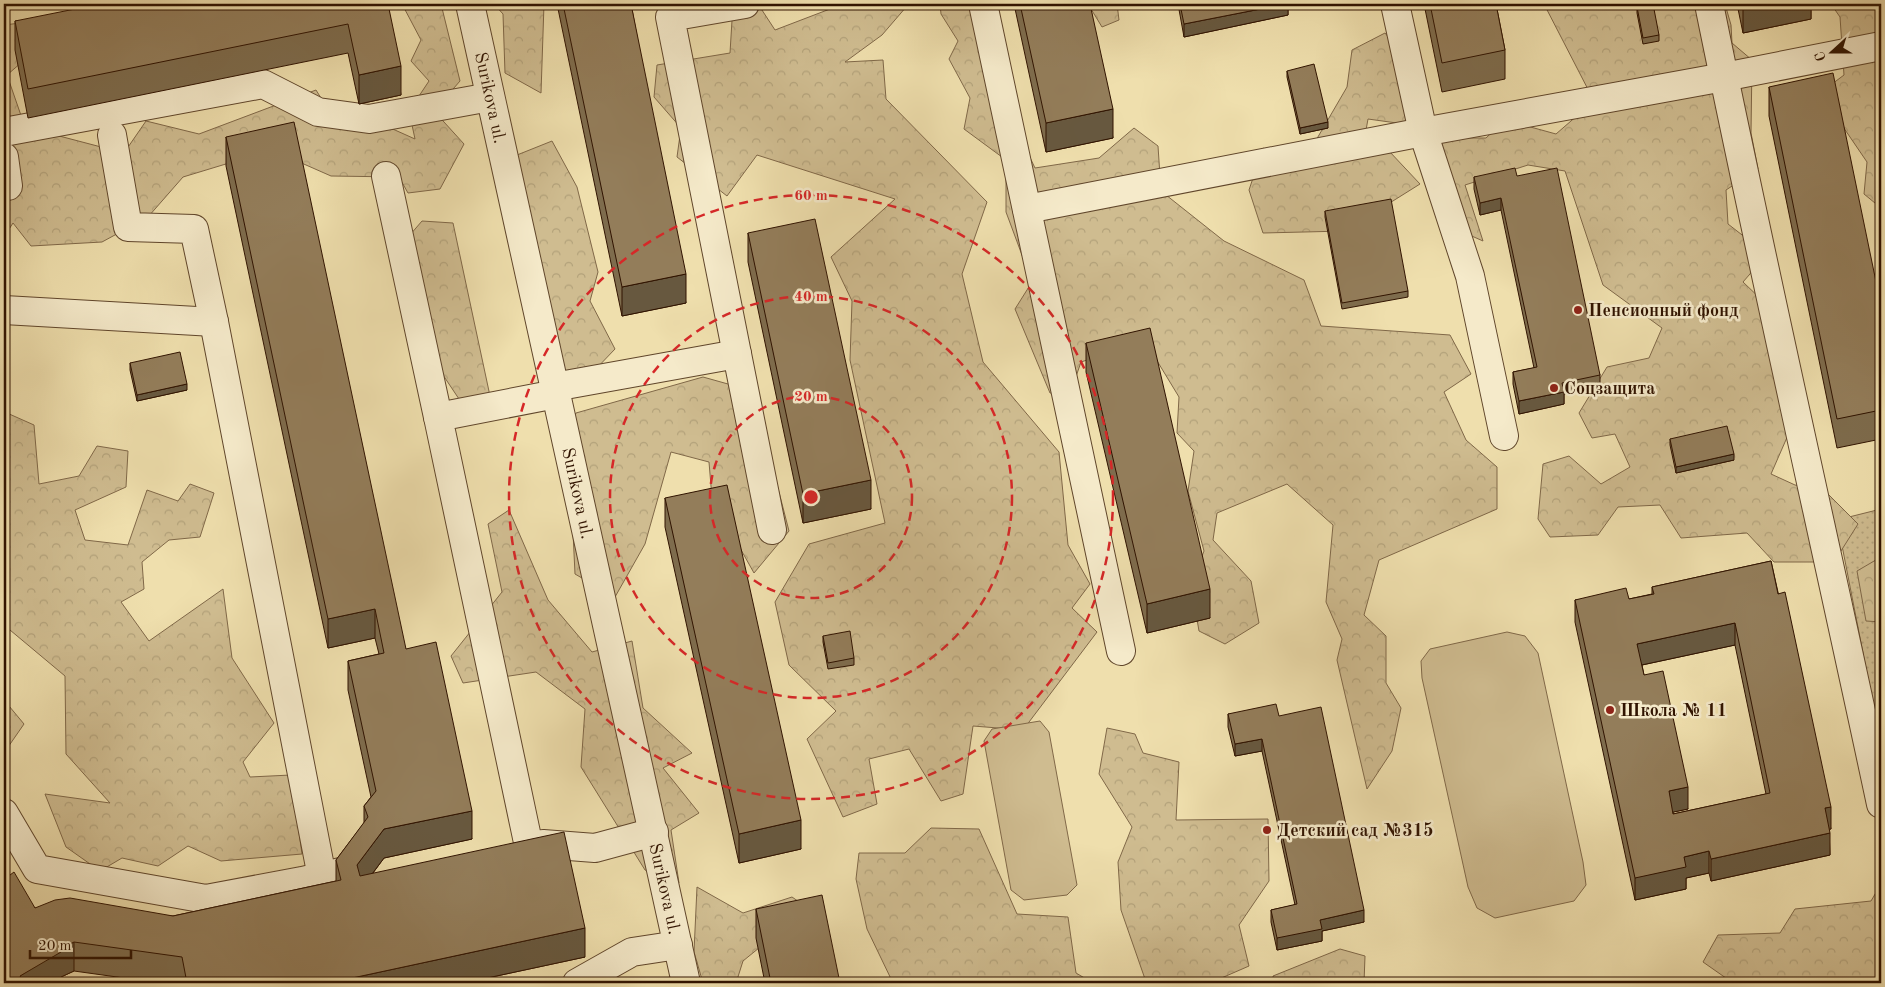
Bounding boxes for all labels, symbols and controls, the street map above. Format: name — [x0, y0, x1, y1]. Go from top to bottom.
north arrow — [1808, 28, 1858, 78]
text: С — [1813, 49, 1829, 63]
street label: Surikova ul. — [471, 51, 509, 145]
text: 60 m — [794, 189, 828, 204]
text: 40 m — [794, 290, 828, 305]
place label: Пенсионный фонд — [1588, 302, 1739, 321]
marker: Пенсионный фонд — [1572, 304, 1584, 316]
place label: Соцзащита — [1564, 380, 1655, 398]
marker: Соцзащита — [1548, 382, 1560, 394]
text: 20 m — [794, 390, 828, 405]
street label: Surikova ul. — [558, 446, 596, 541]
centre of rings — [802, 488, 820, 506]
place label: Школа № 11 — [1620, 702, 1727, 720]
marker: Школа № 11 — [1604, 704, 1616, 716]
place label: Детский сад №315 — [1277, 822, 1434, 840]
marker: Детский сад №315 — [1261, 824, 1273, 836]
street label: Surikova ul. — [645, 842, 683, 936]
scale bar — [30, 927, 131, 959]
text: 20 m — [38, 939, 72, 954]

